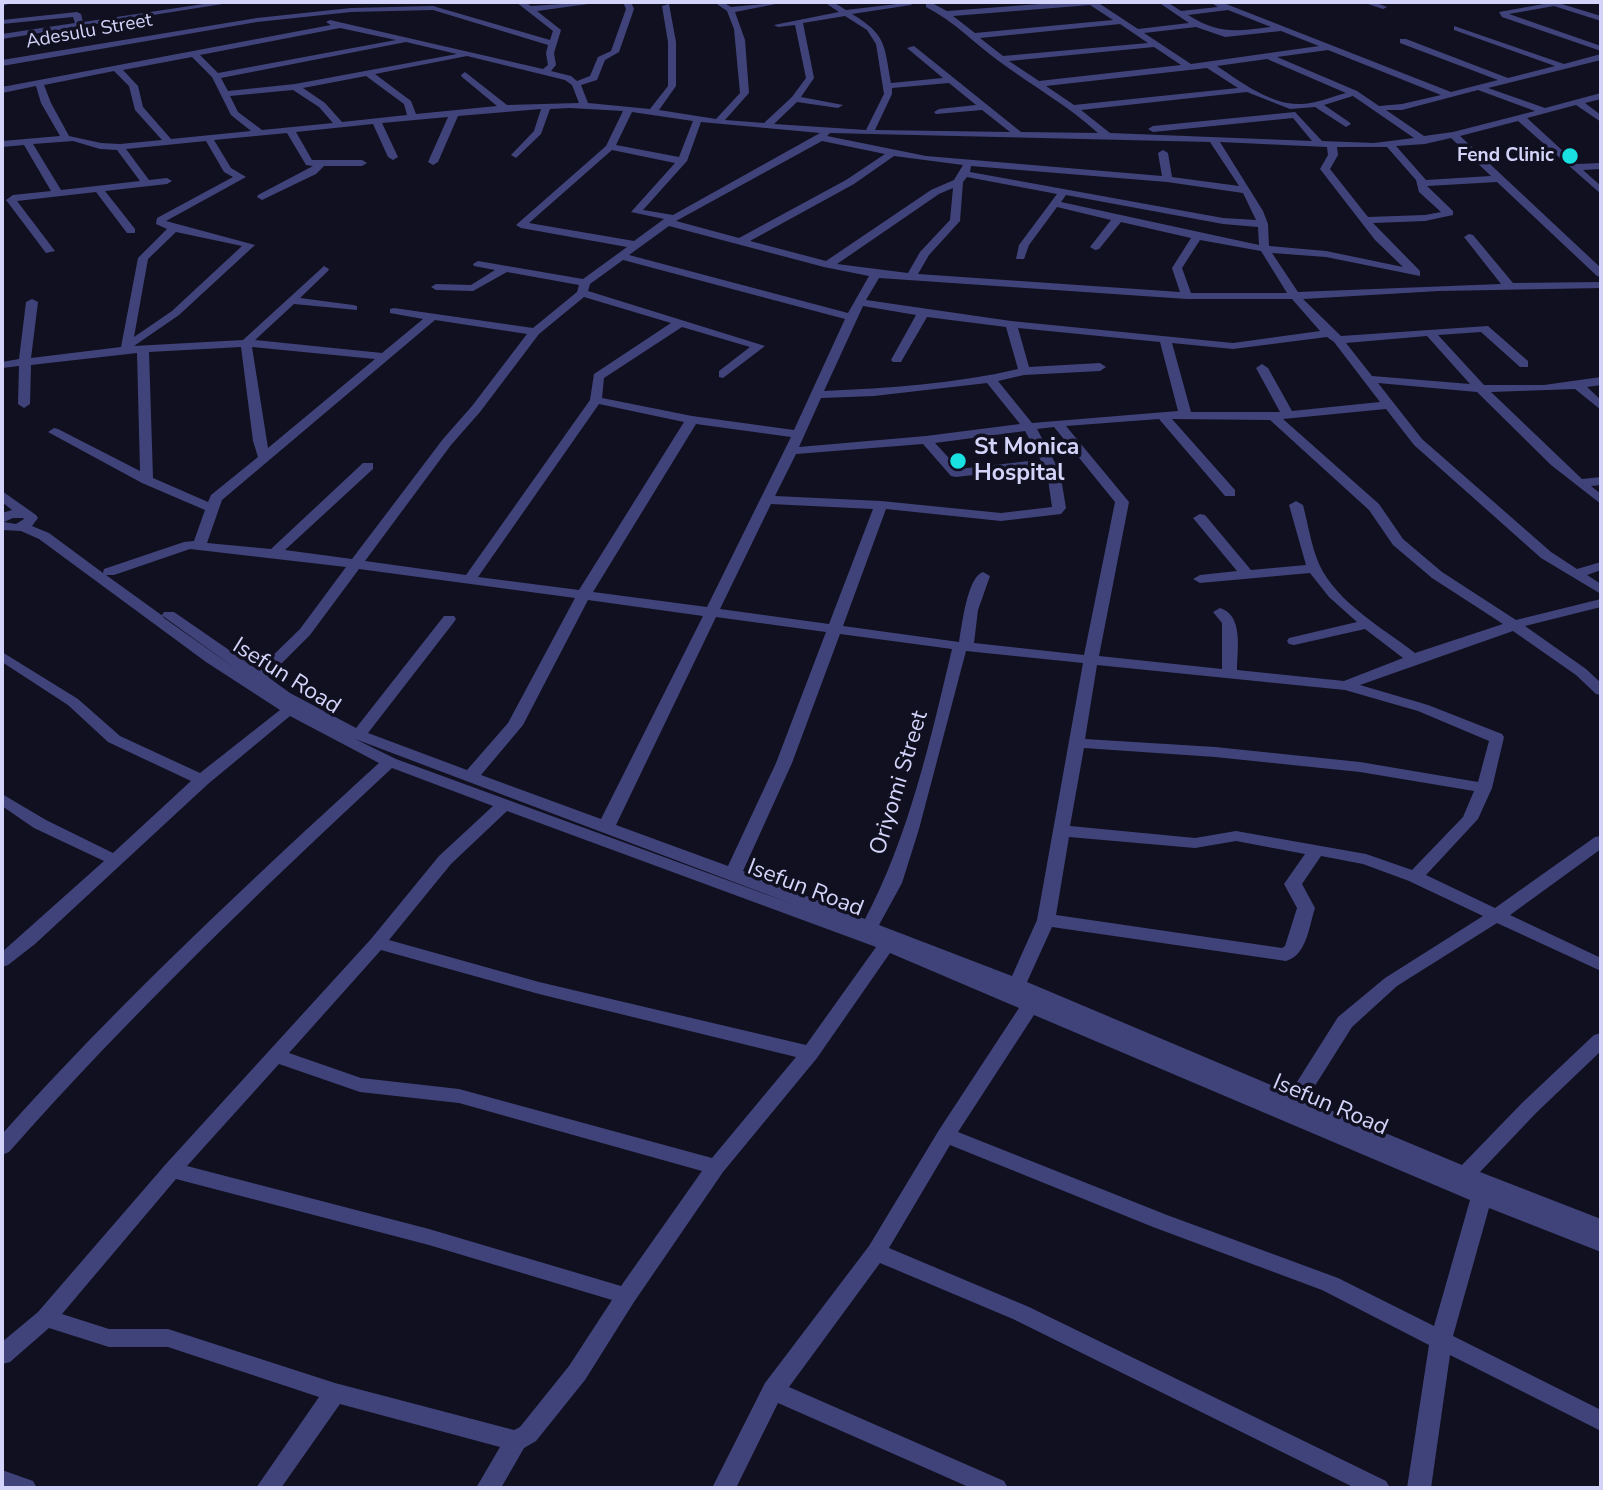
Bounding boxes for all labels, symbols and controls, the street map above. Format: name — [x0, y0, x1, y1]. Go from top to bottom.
street label: Adesulu Street — [24, 10, 154, 54]
place label: Fend Clinic — [1457, 145, 1554, 167]
marker: Fend Clinic — [1560, 146, 1580, 166]
place label: St Monica Hospital — [974, 434, 1079, 488]
marker: St Monica Hospital — [948, 451, 968, 471]
street label: Isefun Road — [227, 633, 345, 721]
street label: Oriyomi Street — [865, 708, 935, 858]
street label: Isefun Road — [743, 854, 867, 924]
street label: Isefun Road — [1268, 1069, 1392, 1143]

